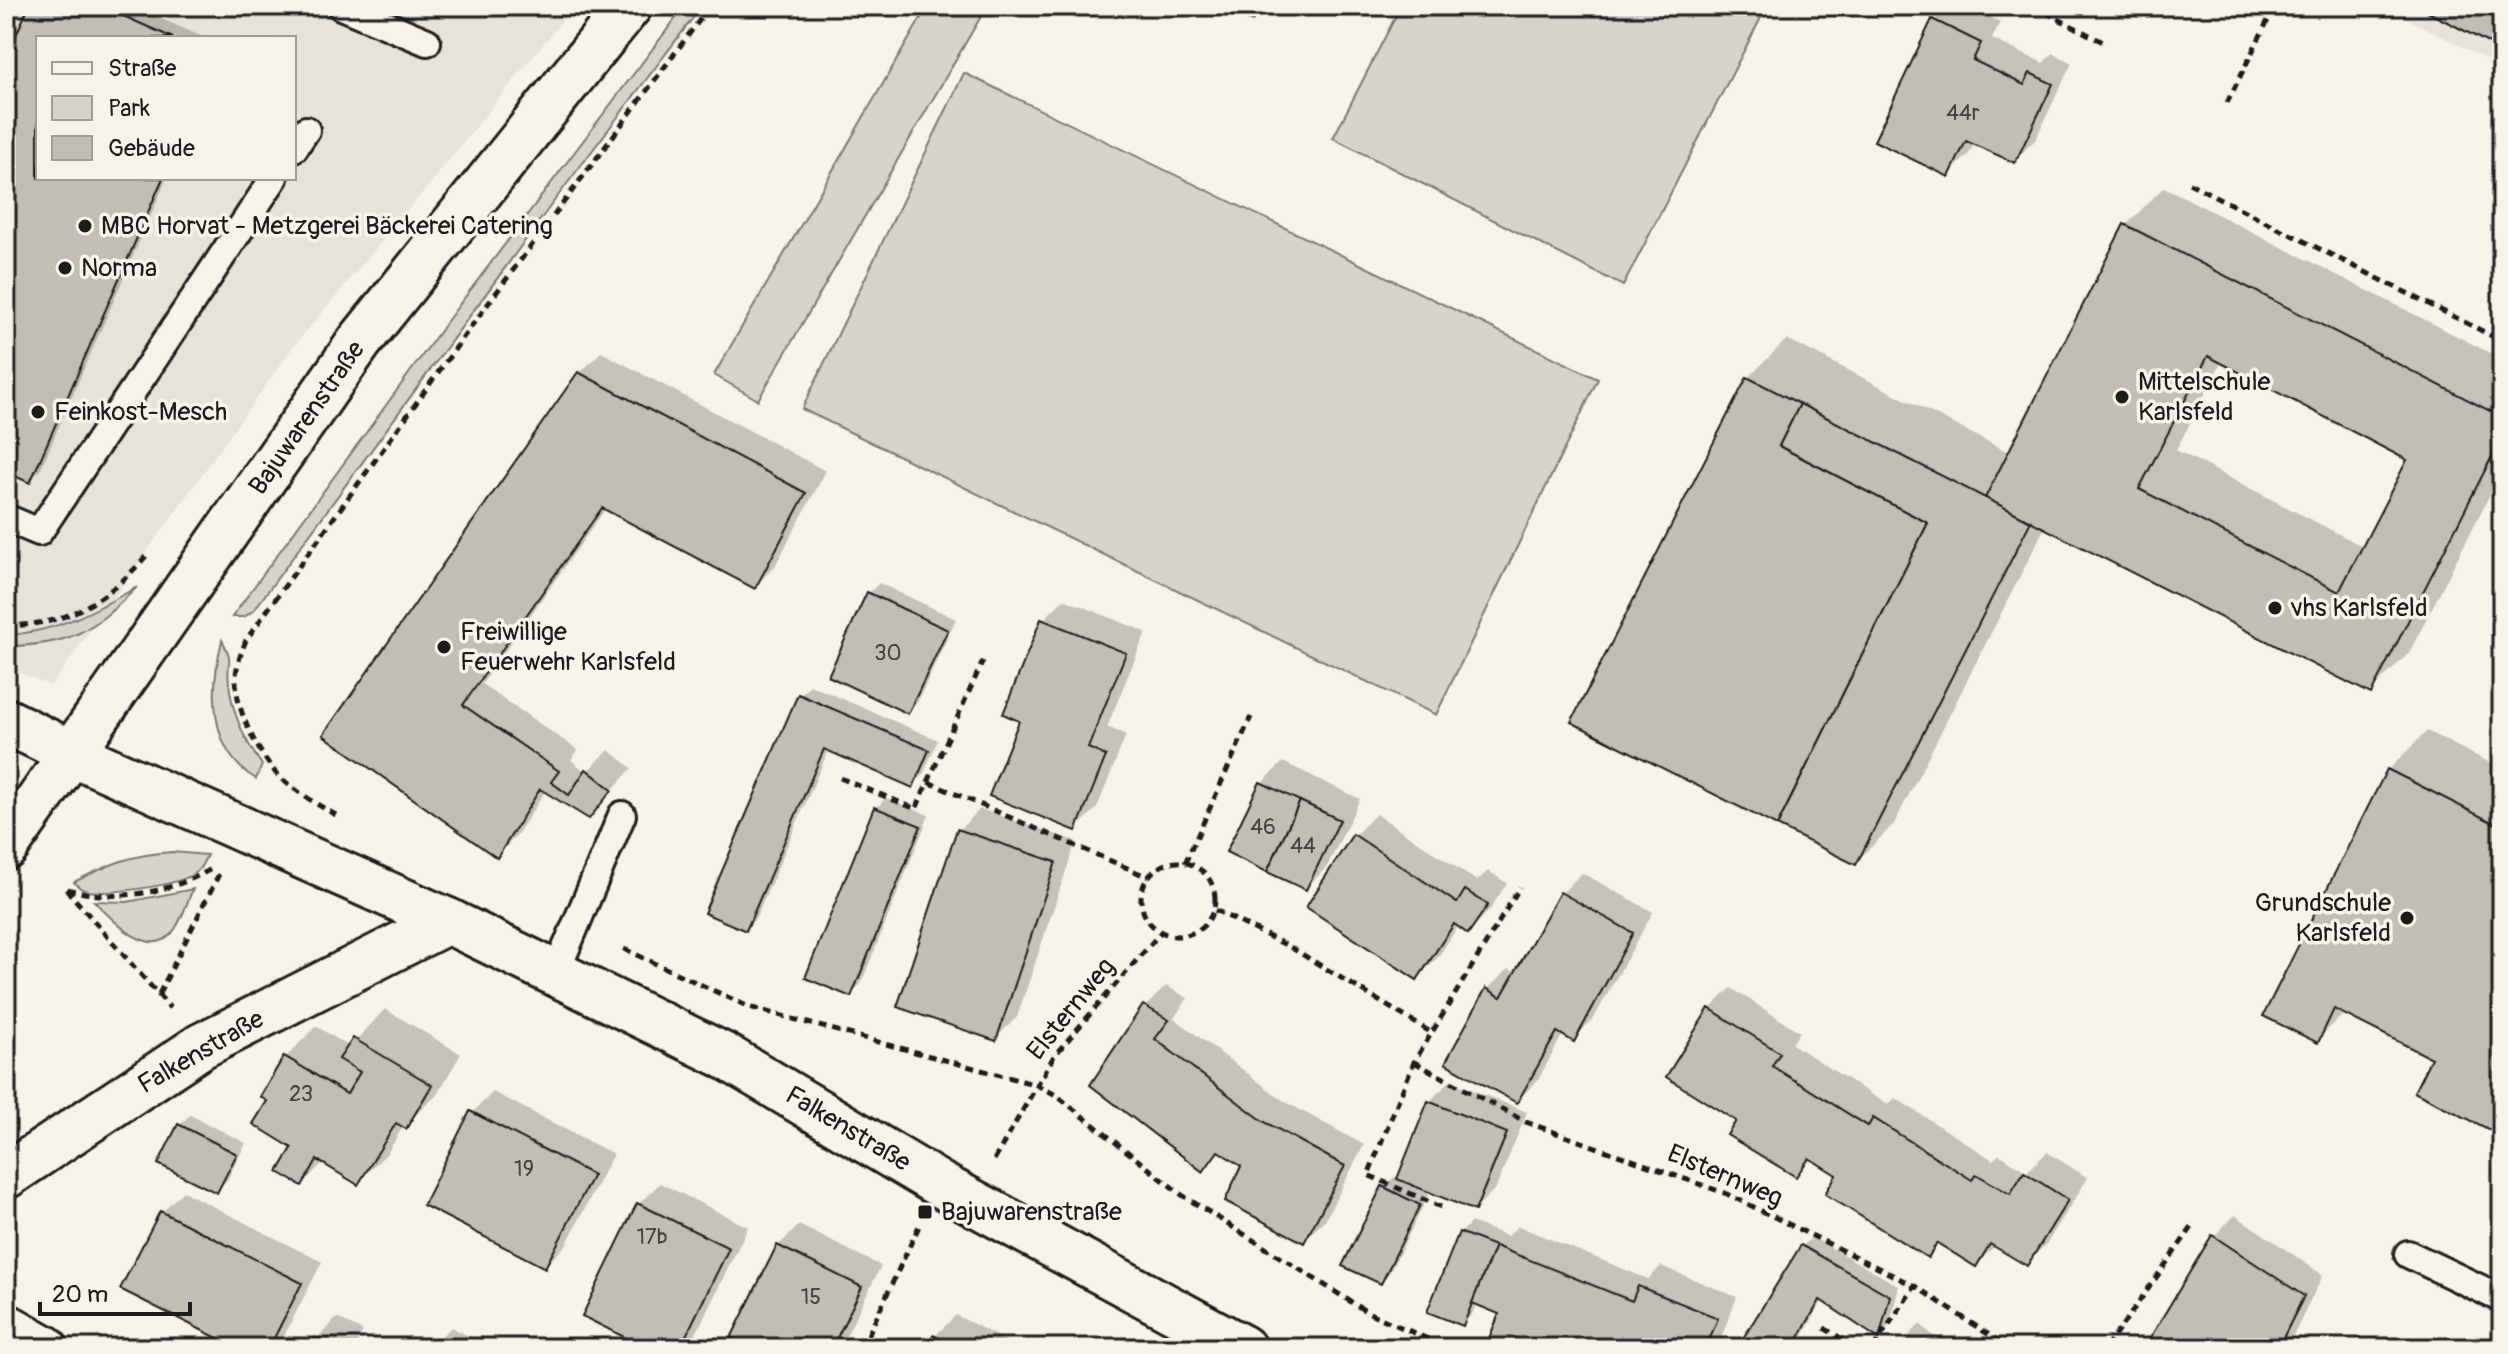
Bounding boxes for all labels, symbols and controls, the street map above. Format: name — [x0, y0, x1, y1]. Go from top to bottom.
legend — [36, 36, 296, 180]
text: Straße — [108, 54, 176, 83]
text: Park — [108, 94, 150, 123]
house number: 44r — [1946, 99, 1980, 127]
text: Gebäude — [108, 134, 195, 163]
place label: MBC Horvat - Metzgerei Bäckerei Catering — [101, 210, 553, 242]
marker: MBC Horvat - Metzgerei Bäckerei Catering — [76, 217, 94, 235]
place label: Norma — [81, 252, 157, 284]
marker: Norma — [56, 259, 74, 277]
street label: Bajuwarenstraße — [242, 335, 372, 501]
place label: Mittelschule Karlsfeld — [2138, 366, 2271, 428]
marker: Mittelschule Karlsfeld — [2113, 388, 2131, 406]
place label: Feinkost-Mesch — [54, 396, 227, 428]
marker: Feinkost-Mesch — [29, 403, 47, 421]
place label: vhs Karlsfeld — [2290, 592, 2428, 624]
marker: vhs Karlsfeld — [2266, 599, 2284, 617]
place label: Freiwillige Feuerwehr Karlsfeld — [460, 616, 676, 678]
marker: Freiwillige Feuerwehr Karlsfeld — [435, 638, 453, 656]
house number: 30 — [874, 639, 902, 667]
house number: 46 — [1250, 813, 1276, 841]
house number: 44 — [1290, 832, 1316, 860]
place label: Grundschule Karlsfeld — [2255, 887, 2391, 949]
marker: Grundschule Karlsfeld — [2398, 909, 2416, 927]
street label: Elsternweg — [1020, 951, 1122, 1067]
street label: Falkenstraße — [132, 1003, 270, 1101]
street label: Falkenstraße — [780, 1079, 916, 1179]
house number: 23 — [289, 1080, 313, 1108]
street label: Elsternweg — [1663, 1137, 1787, 1215]
house number: 19 — [514, 1155, 534, 1183]
place label: Bajuwarenstraße — [941, 1196, 1122, 1228]
marker: Bajuwarenstraße — [916, 1203, 934, 1221]
house number: 17b — [636, 1223, 668, 1251]
scale bar — [40, 1266, 190, 1316]
text: 20 m — [52, 1280, 108, 1309]
house number: 15 — [801, 1283, 821, 1311]

